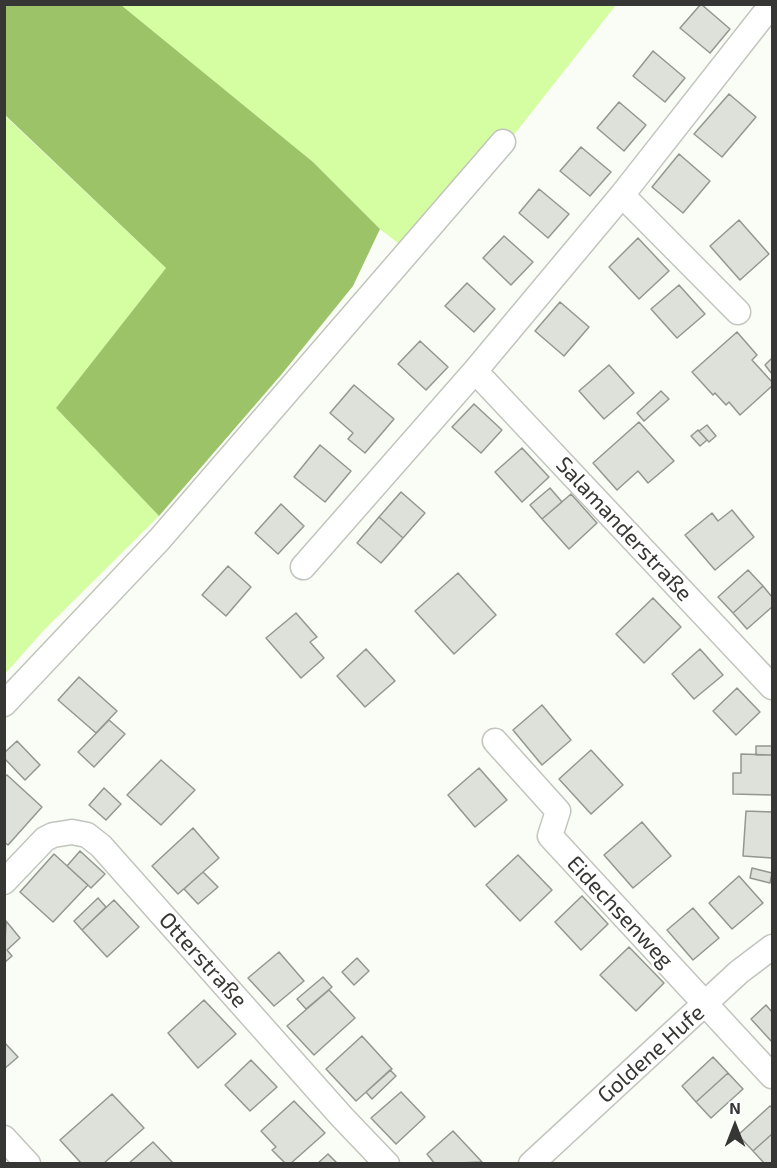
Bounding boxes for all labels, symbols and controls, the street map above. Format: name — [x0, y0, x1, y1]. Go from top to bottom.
street label: Salamanderstraße — [550, 451, 698, 607]
street label: Eidechsenweg — [561, 850, 679, 974]
street label: Otterstraße — [153, 907, 253, 1013]
street label: Goldene Hufe — [592, 999, 710, 1109]
north arrow — [705, 1096, 765, 1156]
text: N — [729, 1098, 741, 1117]

